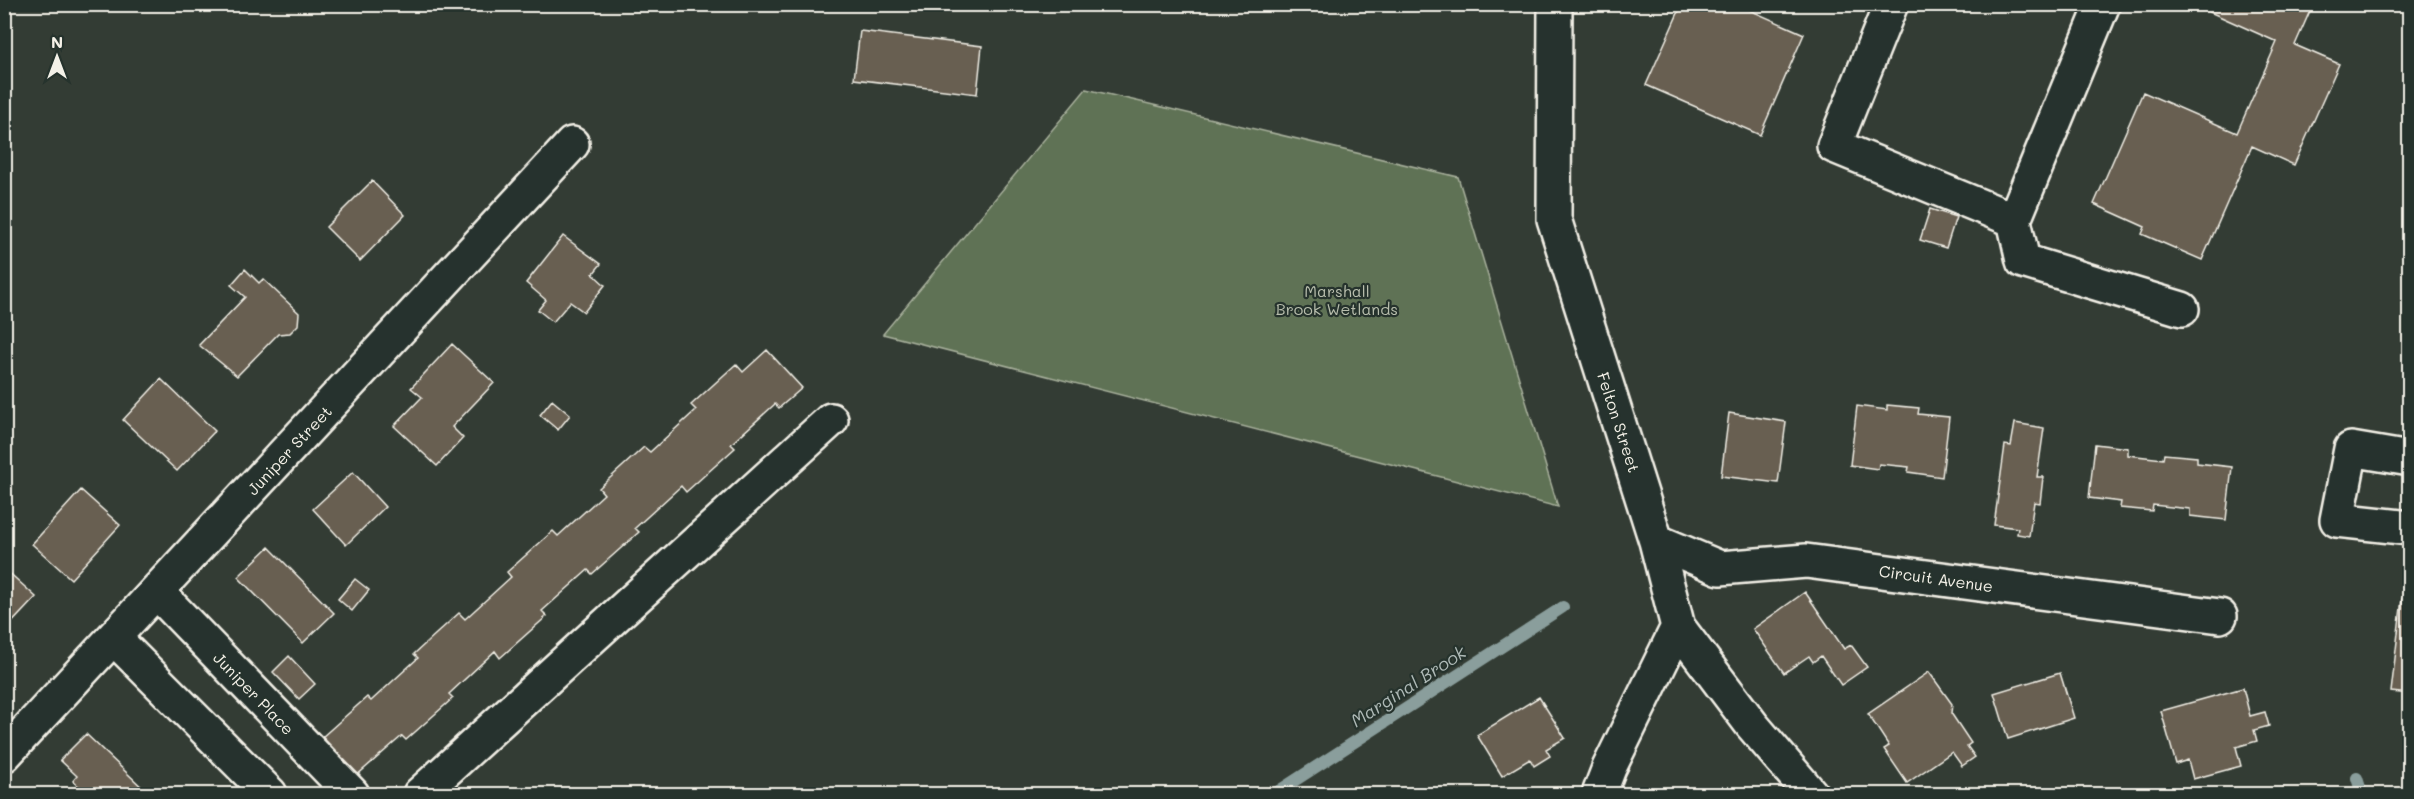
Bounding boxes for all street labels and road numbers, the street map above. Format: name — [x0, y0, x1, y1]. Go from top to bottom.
street label: Felton Street — [1593, 369, 1645, 475]
street label: Juniper Street — [242, 401, 336, 499]
street label: Circuit Avenue — [1878, 560, 1994, 596]
street label: Juniper Place — [209, 647, 299, 739]

